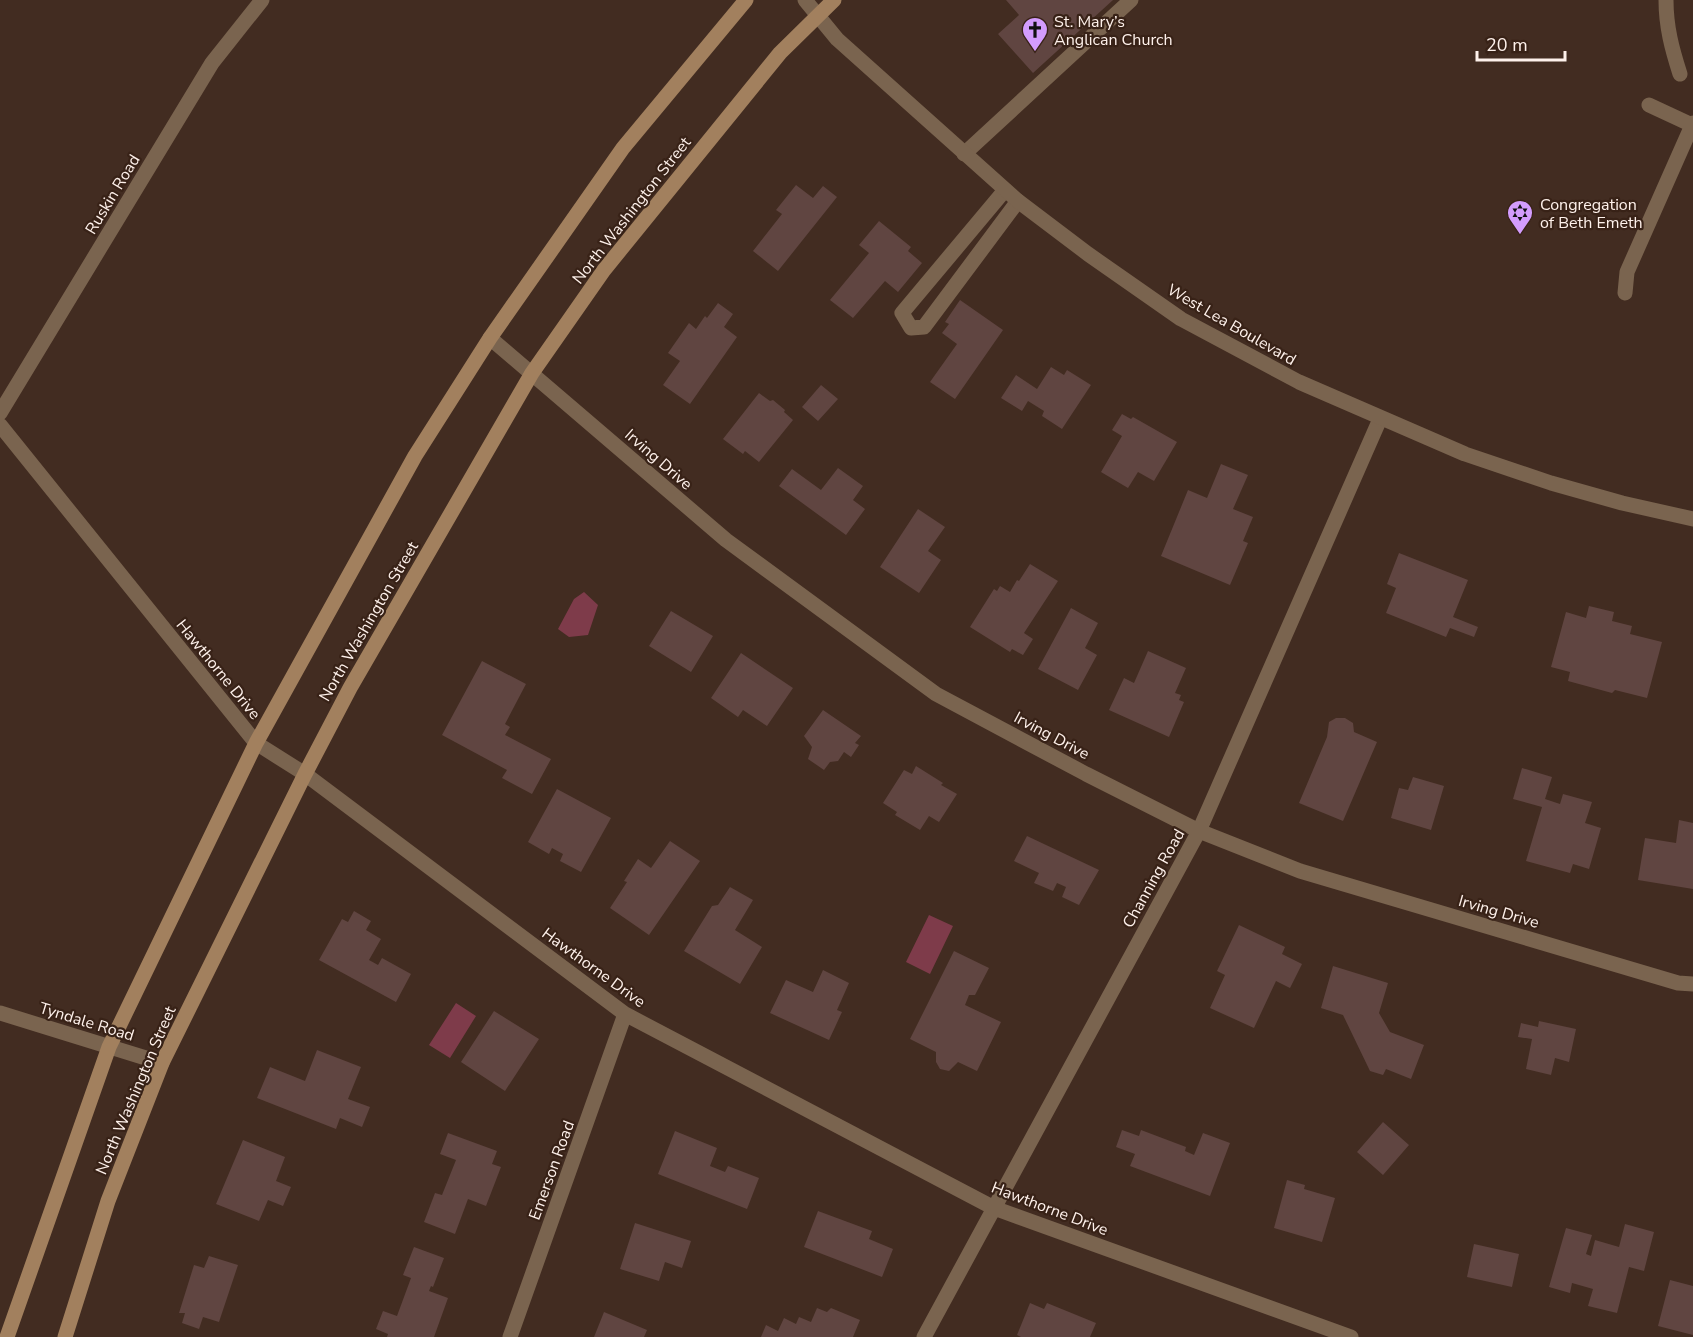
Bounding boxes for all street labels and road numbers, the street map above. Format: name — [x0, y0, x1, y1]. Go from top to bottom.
street label: North Washington Street — [567, 132, 696, 289]
street label: Ruskin Road — [80, 150, 145, 239]
street label: West Lea Boulevard — [1163, 279, 1300, 371]
street label: Irving Drive — [620, 424, 697, 495]
street label: North Washington Street — [314, 537, 424, 705]
street label: Hawthorne Drive — [171, 615, 266, 724]
street label: Irving Drive — [1010, 707, 1093, 765]
street label: Channing Road — [1118, 825, 1190, 932]
street label: Irving Drive — [1456, 890, 1542, 934]
street label: Hawthorne Drive — [537, 923, 650, 1013]
street label: Tyndale Road — [37, 997, 137, 1047]
street label: North Washington Street — [90, 1002, 182, 1178]
street label: Emerson Road — [524, 1118, 580, 1223]
street label: Hawthorne Drive — [988, 1177, 1111, 1241]

